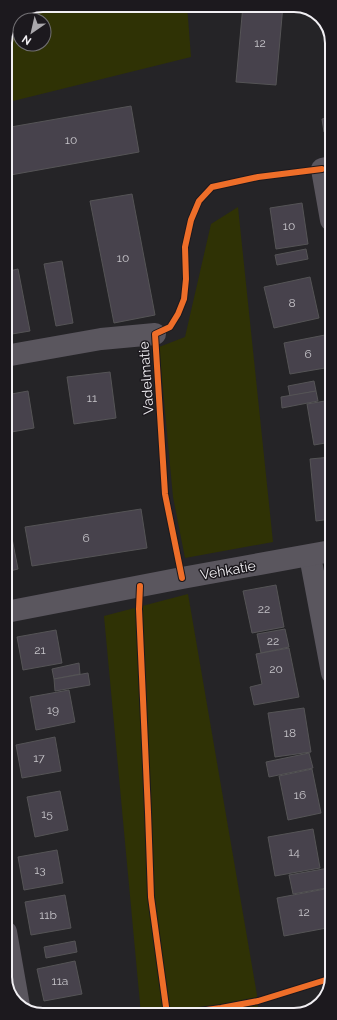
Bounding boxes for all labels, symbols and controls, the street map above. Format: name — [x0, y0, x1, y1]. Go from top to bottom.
north arrow — [12, 12, 52, 52]
text: N — [20, 32, 34, 48]
house number: 12 — [254, 36, 266, 50]
house number: 10 — [65, 133, 77, 147]
house number: 10 — [283, 219, 295, 233]
house number: 10 — [117, 251, 129, 265]
house number: 8 — [288, 296, 296, 310]
street label: Vadelmatie — [135, 341, 157, 415]
house number: 6 — [304, 347, 312, 361]
house number: 11 — [87, 391, 97, 405]
house number: 6 — [82, 531, 90, 545]
street label: Vehkatie — [199, 557, 257, 583]
house number: 22 — [258, 602, 270, 616]
house number: 22 — [267, 634, 279, 648]
house number: 21 — [34, 643, 46, 657]
house number: 20 — [269, 662, 283, 676]
house number: 19 — [47, 703, 59, 717]
house number: 18 — [284, 726, 296, 740]
house number: 17 — [33, 751, 45, 765]
house number: 16 — [294, 788, 306, 802]
house number: 15 — [41, 807, 53, 821]
house number: 14 — [288, 845, 300, 859]
house number: 13 — [34, 863, 46, 877]
house number: 12 — [298, 905, 310, 919]
house number: 11b — [39, 908, 57, 922]
house number: 11a — [52, 974, 68, 988]

